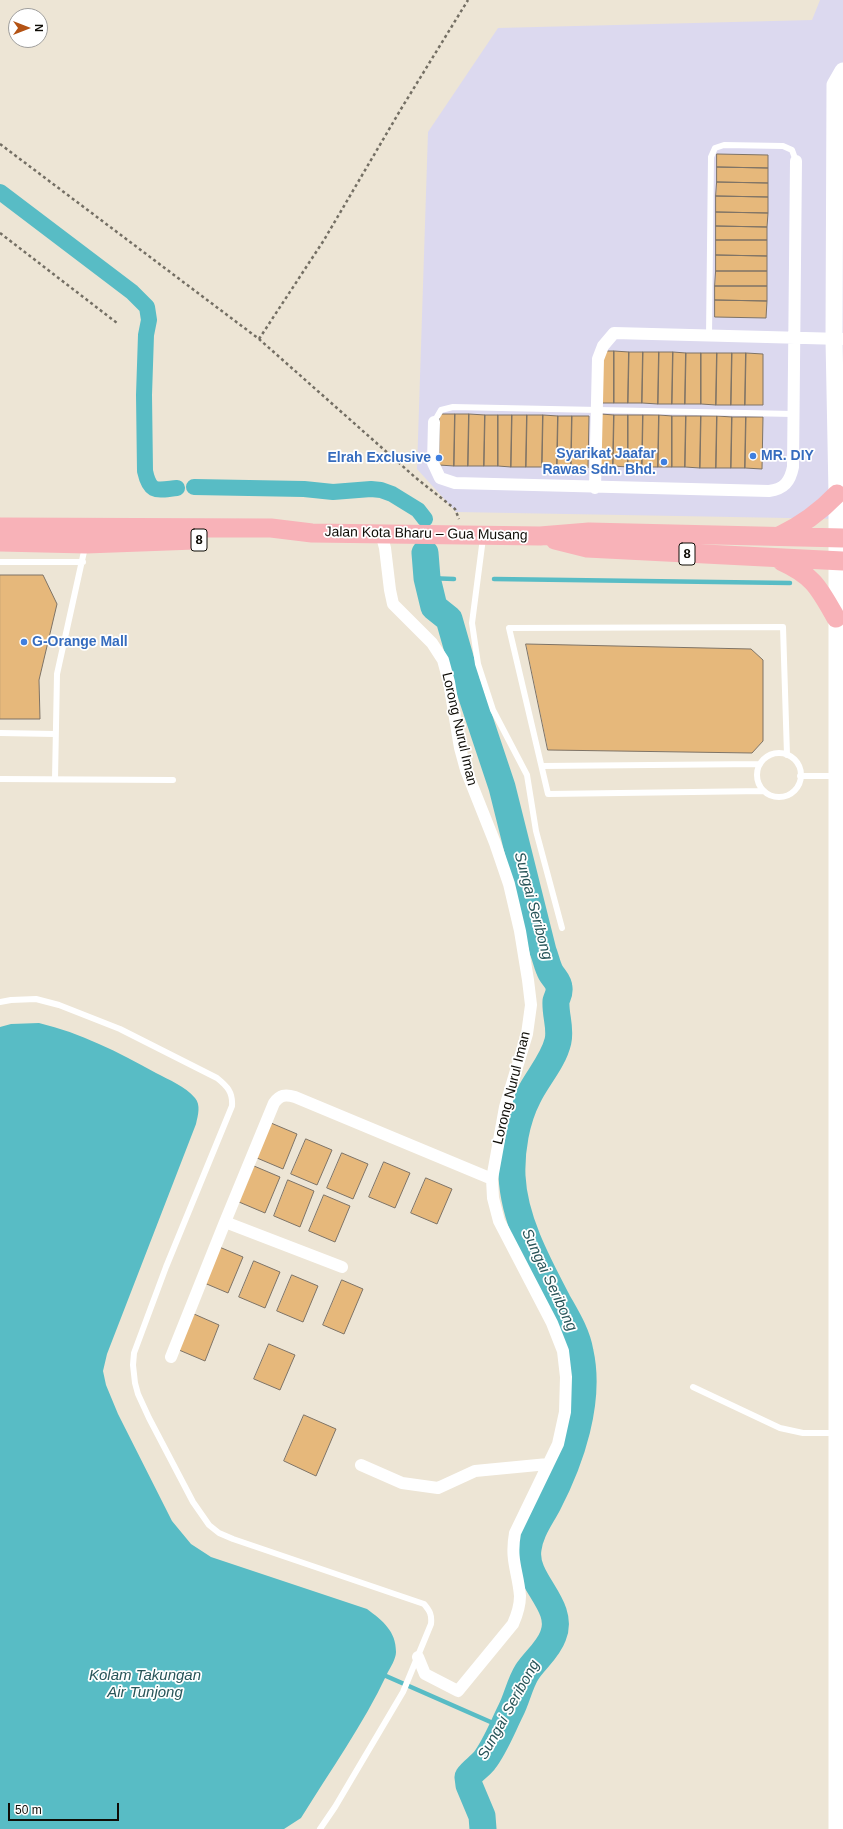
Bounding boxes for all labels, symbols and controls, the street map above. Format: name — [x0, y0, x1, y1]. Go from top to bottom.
north arrow — [8, 8, 48, 48]
text: N — [33, 24, 45, 32]
place label: Syarikat Jaafar Rawas Sdn. Bhd. — [542, 446, 656, 478]
place label: MR. DIY — [761, 448, 814, 464]
place label: Elrah Exclusive — [327, 450, 431, 466]
marker: MR. DIY — [748, 451, 758, 461]
marker: Elrah Exclusive — [434, 453, 444, 463]
marker: Syarikat Jaafar Rawas Sdn. Bhd. — [659, 457, 669, 467]
street label: Jalan Kota Bharu – Gua Musang — [324, 524, 528, 544]
road number: 8 — [191, 529, 207, 551]
road number: 8 — [679, 543, 695, 565]
place label: G-Orange Mall — [32, 634, 128, 650]
marker: G-Orange Mall — [19, 637, 29, 647]
street label: Lorong Nurul Iman — [438, 671, 480, 787]
water label: Sungai Seribong — [510, 850, 556, 962]
street label: Lorong Nurul Iman — [490, 1030, 534, 1146]
water label: Sungai Seribong — [517, 1226, 581, 1334]
water label: Sungai Seribong — [474, 1657, 544, 1763]
water label: Kolam Takungan Air Tunjong — [89, 1667, 201, 1702]
scale bar — [10, 1795, 121, 1821]
text: 50 m — [15, 1803, 42, 1817]

